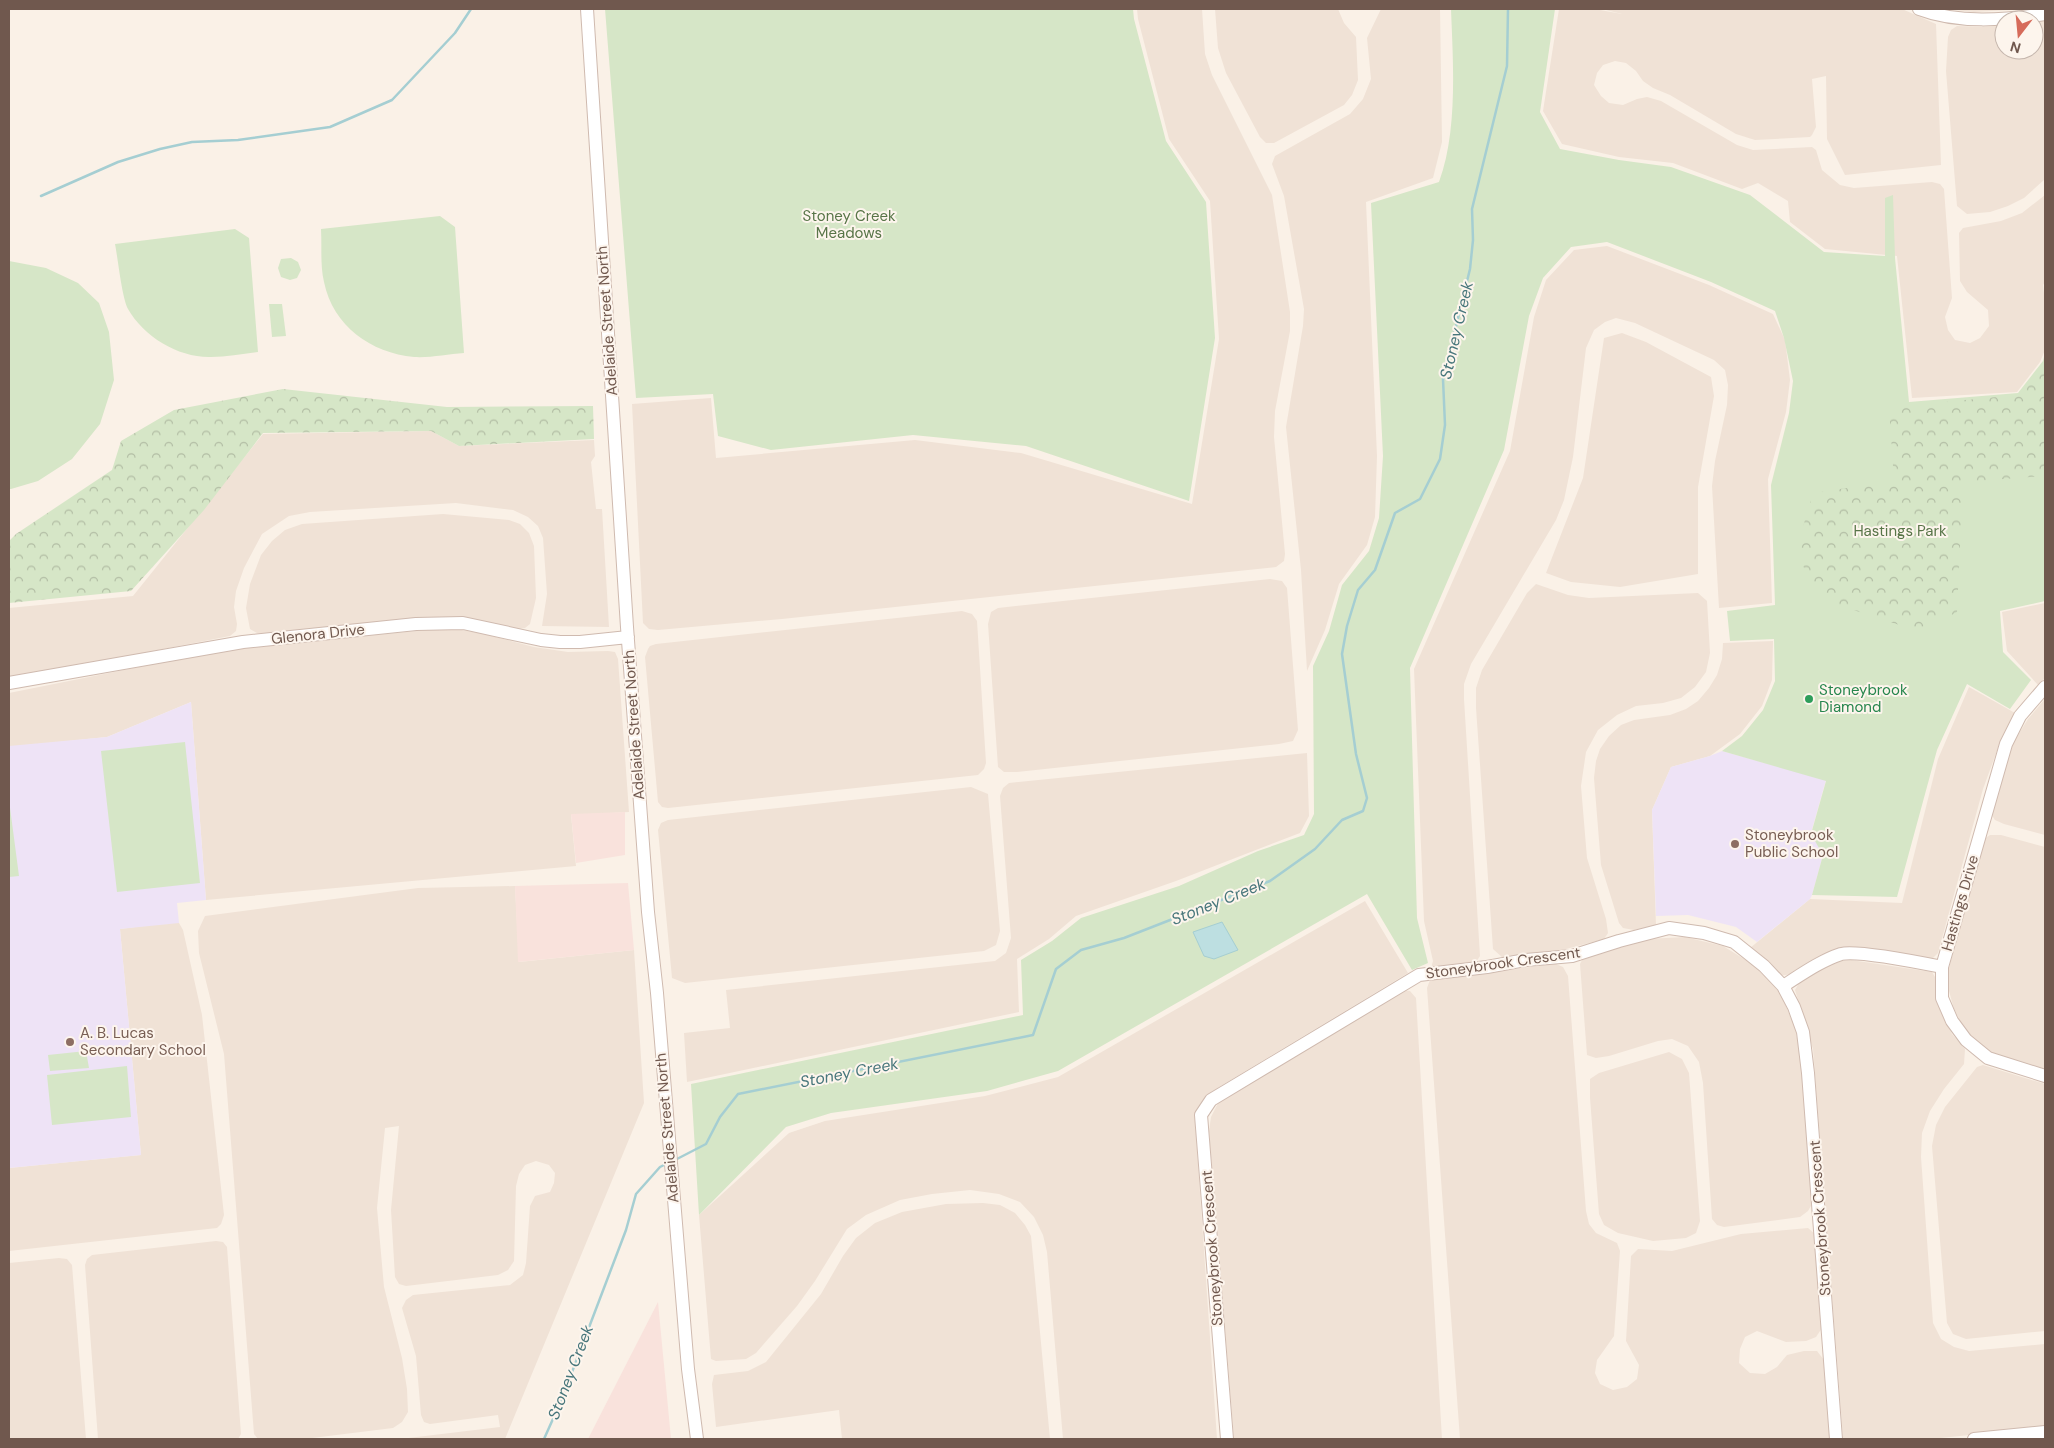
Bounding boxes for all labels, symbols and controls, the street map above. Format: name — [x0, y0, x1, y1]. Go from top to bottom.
north arrow — [1994, 10, 2044, 60]
text: N — [2008, 37, 2023, 58]
park label: Stoney Creek Meadows — [802, 206, 896, 243]
street label: Adelaide Street North — [592, 245, 622, 397]
water label: Stoney Creek — [1435, 278, 1478, 381]
park label: Hastings Park — [1853, 521, 1947, 541]
street label: Glenora Drive — [270, 619, 366, 649]
street label: Adelaide Street North — [619, 649, 649, 801]
place label: Stoneybrook Diamond — [1819, 680, 1908, 717]
marker: Stoneybrook Diamond — [1803, 693, 1815, 705]
place label: Stoneybrook Public School — [1745, 825, 1838, 862]
marker: Stoneybrook Public School — [1729, 838, 1741, 850]
street label: Hastings Drive — [1937, 853, 1983, 953]
water label: Stoney Creek — [1168, 873, 1269, 930]
street label: Stoneybrook Crescent — [1424, 942, 1582, 984]
place label: A. B. Lucas Secondary School — [80, 1023, 206, 1060]
marker: A. B. Lucas Secondary School — [64, 1036, 76, 1048]
street label: Adelaide Street North — [650, 1052, 684, 1204]
water label: Stoney Creek — [798, 1053, 901, 1092]
street label: Stoneybrook Crescent — [1805, 1139, 1835, 1297]
street label: Stoneybrook Crescent — [1197, 1169, 1227, 1327]
water label: Stoney Creek — [543, 1321, 598, 1423]

